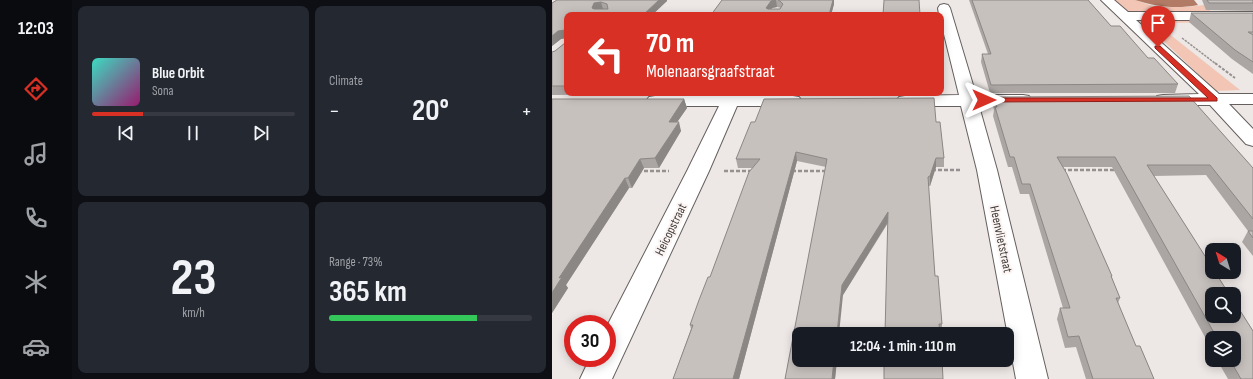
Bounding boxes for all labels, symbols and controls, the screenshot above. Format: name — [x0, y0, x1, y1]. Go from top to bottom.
pin — [1141, 6, 1175, 47]
icon: arrive — [1147, 12, 1169, 34]
text: 12:03 — [18, 18, 54, 39]
text: 70 m — [646, 27, 694, 60]
icon: left — [580, 28, 632, 80]
text: Molenaarsgraafstraat — [646, 61, 775, 82]
text: Blue Orbit — [152, 64, 204, 83]
text: Climate — [329, 73, 363, 89]
icon: directions — [22, 75, 50, 103]
position arrow — [963, 79, 1005, 121]
text: Sona — [152, 83, 174, 99]
text: 20° — [412, 93, 449, 129]
text: − — [329, 98, 340, 125]
text: + — [521, 98, 532, 125]
icon: previous — [115, 122, 137, 144]
icon: pause — [182, 122, 204, 144]
icon: next — [250, 122, 272, 144]
icon: music — [22, 140, 50, 168]
street label: Heicopstraat — [651, 201, 690, 258]
icon: phone — [22, 204, 50, 232]
street label: Heenvlietstraat — [986, 204, 1016, 274]
north arrow — [1205, 243, 1241, 279]
map controls — [1205, 243, 1241, 367]
text: 23 — [170, 247, 217, 310]
text: Range · 73% — [329, 254, 383, 270]
icon: climate — [22, 268, 50, 296]
text: 365 km — [329, 274, 407, 310]
button: search — [1205, 287, 1241, 323]
text: km/h — [182, 305, 205, 321]
speed limit sign: 30 — [564, 315, 616, 367]
button: layers — [1205, 331, 1241, 367]
icon: car — [22, 333, 50, 361]
text: 12:04 · 1 min · 110 m — [850, 337, 956, 356]

